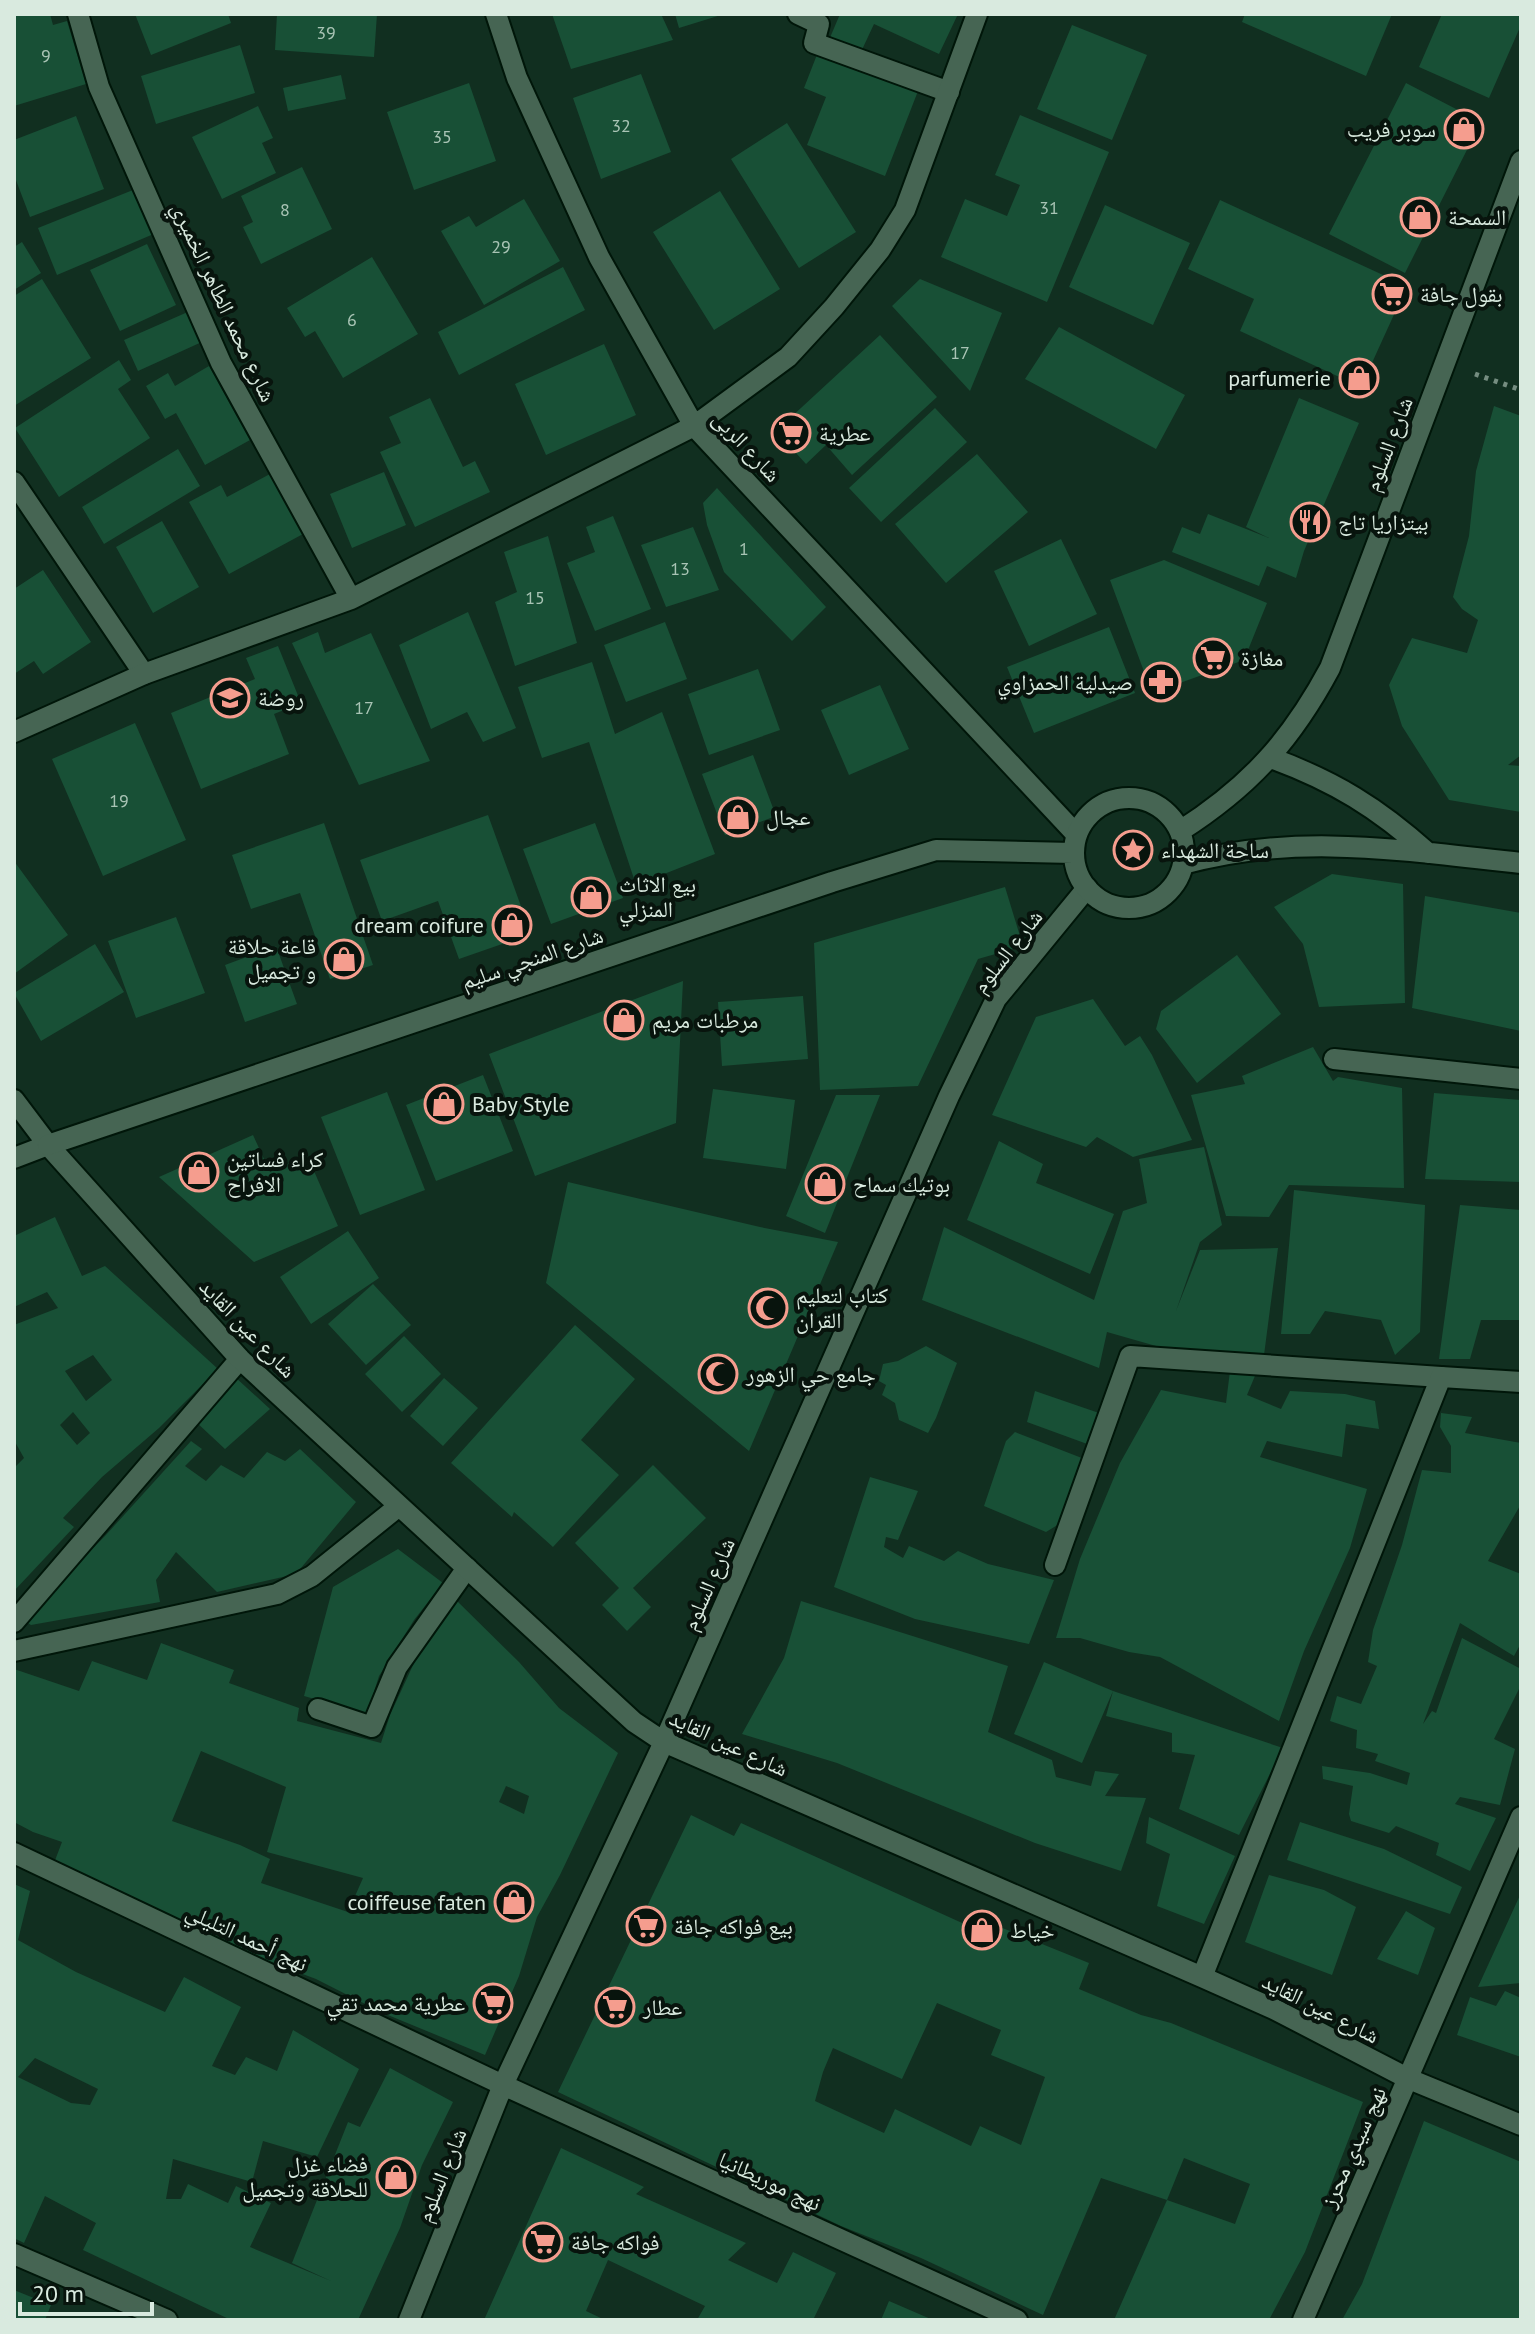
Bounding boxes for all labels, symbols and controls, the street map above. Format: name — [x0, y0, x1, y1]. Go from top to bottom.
house number: 39 — [316, 21, 336, 44]
house number: 9 — [41, 44, 51, 67]
shop icon: سوبر فريب — [1443, 108, 1485, 150]
house number: 32 — [611, 114, 631, 137]
place label: سوبر فريب — [1347, 115, 1436, 143]
house number: 35 — [432, 125, 452, 148]
house number: 31 — [1039, 196, 1059, 219]
shop icon: السمحة — [1399, 196, 1441, 238]
street label: شارع محمد الطاهر الخميري — [162, 198, 283, 408]
house number: 8 — [280, 198, 290, 221]
place label: السمحة — [1448, 203, 1506, 231]
house number: 29 — [491, 235, 511, 258]
supermarket icon: بقول جافة — [1371, 273, 1413, 315]
place label: بقول جافة — [1420, 280, 1503, 308]
house number: 6 — [347, 308, 357, 331]
house number: 17 — [950, 341, 970, 364]
shop icon: parfumerie — [1338, 357, 1380, 399]
place label: parfumerie — [1228, 364, 1331, 392]
street label: شارع السلوم — [1357, 393, 1420, 495]
street label: شارع الربى — [707, 404, 787, 488]
supermarket icon: عطرية — [770, 412, 812, 454]
place label: عطرية — [819, 419, 870, 447]
restaurant icon: بيتزاريا تاج — [1289, 501, 1331, 543]
place label: بيتزاريا تاج — [1338, 508, 1429, 536]
house number: 1 — [739, 537, 749, 560]
house number: 13 — [670, 557, 690, 580]
house number: 15 — [525, 586, 545, 609]
supermarket icon: مغازة — [1192, 637, 1234, 679]
place label: مغازة — [1241, 644, 1283, 672]
pharmacy icon: صيدلية الحمزاوي — [1140, 661, 1182, 703]
place label: صيدلية الحمزاوي — [997, 668, 1133, 700]
school or university icon: روضة — [209, 677, 251, 719]
place label: روضة — [258, 684, 304, 712]
house number: 17 — [354, 696, 374, 719]
house number: 19 — [109, 789, 129, 812]
shop icon: عجال — [717, 796, 759, 838]
place label: عجال — [766, 803, 810, 831]
place icon: ساحة الشهداء — [1112, 829, 1154, 871]
place label: ساحة الشهداء — [1161, 836, 1269, 864]
place label: بيع الاثاث المنزلي — [619, 870, 696, 927]
shop icon: بيع الاثاث المنزلي — [570, 876, 612, 918]
shop icon: dream coifure — [491, 904, 533, 946]
street label: شارع السلوم — [966, 904, 1049, 999]
place label: dream coifure — [354, 911, 484, 939]
street label: شارع المنجي سليم — [457, 921, 608, 999]
place label: قاعة حلاقة و تجميل — [228, 932, 316, 985]
shop icon: قاعة حلاقة و تجميل — [323, 938, 365, 980]
shop icon: مرطبات مريم — [603, 999, 645, 1041]
place label: مرطبات مريم — [652, 1006, 758, 1035]
shop icon: Baby Style — [423, 1083, 465, 1125]
place label: Baby Style — [472, 1090, 570, 1118]
place label: كراء فساتين الافراح — [227, 1145, 323, 1198]
shop icon: كراء فساتين الافراح — [178, 1151, 220, 1193]
shop icon: بوتيك سماح — [804, 1163, 846, 1205]
place label: بوتيك سماح — [853, 1170, 950, 1198]
street label: شارع عين القايد — [194, 1272, 302, 1384]
place label: كتاب لتعليم القران — [796, 1281, 888, 1334]
mosque icon: كتاب لتعليم القران — [747, 1287, 789, 1329]
mosque icon: جامع حي الزهور — [697, 1353, 739, 1395]
place label: جامع حي الزهور — [745, 1360, 876, 1392]
street label: شارع السلوم — [675, 1533, 742, 1635]
street label: شارع عين القايد — [665, 1703, 793, 1783]
shop icon: coiffeuse faten — [493, 1881, 535, 1923]
place label: coiffeuse faten — [347, 1888, 486, 1916]
street label: نهج أحمد التليلي — [180, 1897, 312, 1981]
supermarket icon: بيع فواكه جافة — [625, 1905, 667, 1947]
shop icon: خياط — [961, 1909, 1003, 1951]
place label: بيع فواكه جافة — [674, 1912, 793, 1940]
place label: خياط — [1010, 1916, 1054, 1944]
street label: شارع عين القايد — [1258, 1967, 1384, 2049]
supermarket icon: عطرية محمد تقي — [472, 1982, 514, 2024]
supermarket icon: عطار — [594, 1986, 636, 2028]
place label: عطرية محمد تقي — [327, 1989, 465, 2021]
place label: عطار — [642, 1993, 682, 2021]
street label: نهج سيدي محرز — [1314, 2082, 1395, 2214]
street label: شارع السلوم — [410, 2124, 473, 2226]
street label: نهج موريطانيا — [714, 2145, 826, 2217]
place label: فضاء غزل للحلاقة وتجميل — [242, 2150, 368, 2203]
shop icon: فضاء غزل للحلاقة وتجميل — [375, 2156, 417, 2198]
supermarket icon: فواكه جافة — [522, 2221, 564, 2263]
place label: فواكه جافة — [571, 2228, 659, 2256]
scale bar — [20, 2266, 152, 2316]
text: 20 m — [32, 2278, 84, 2309]

